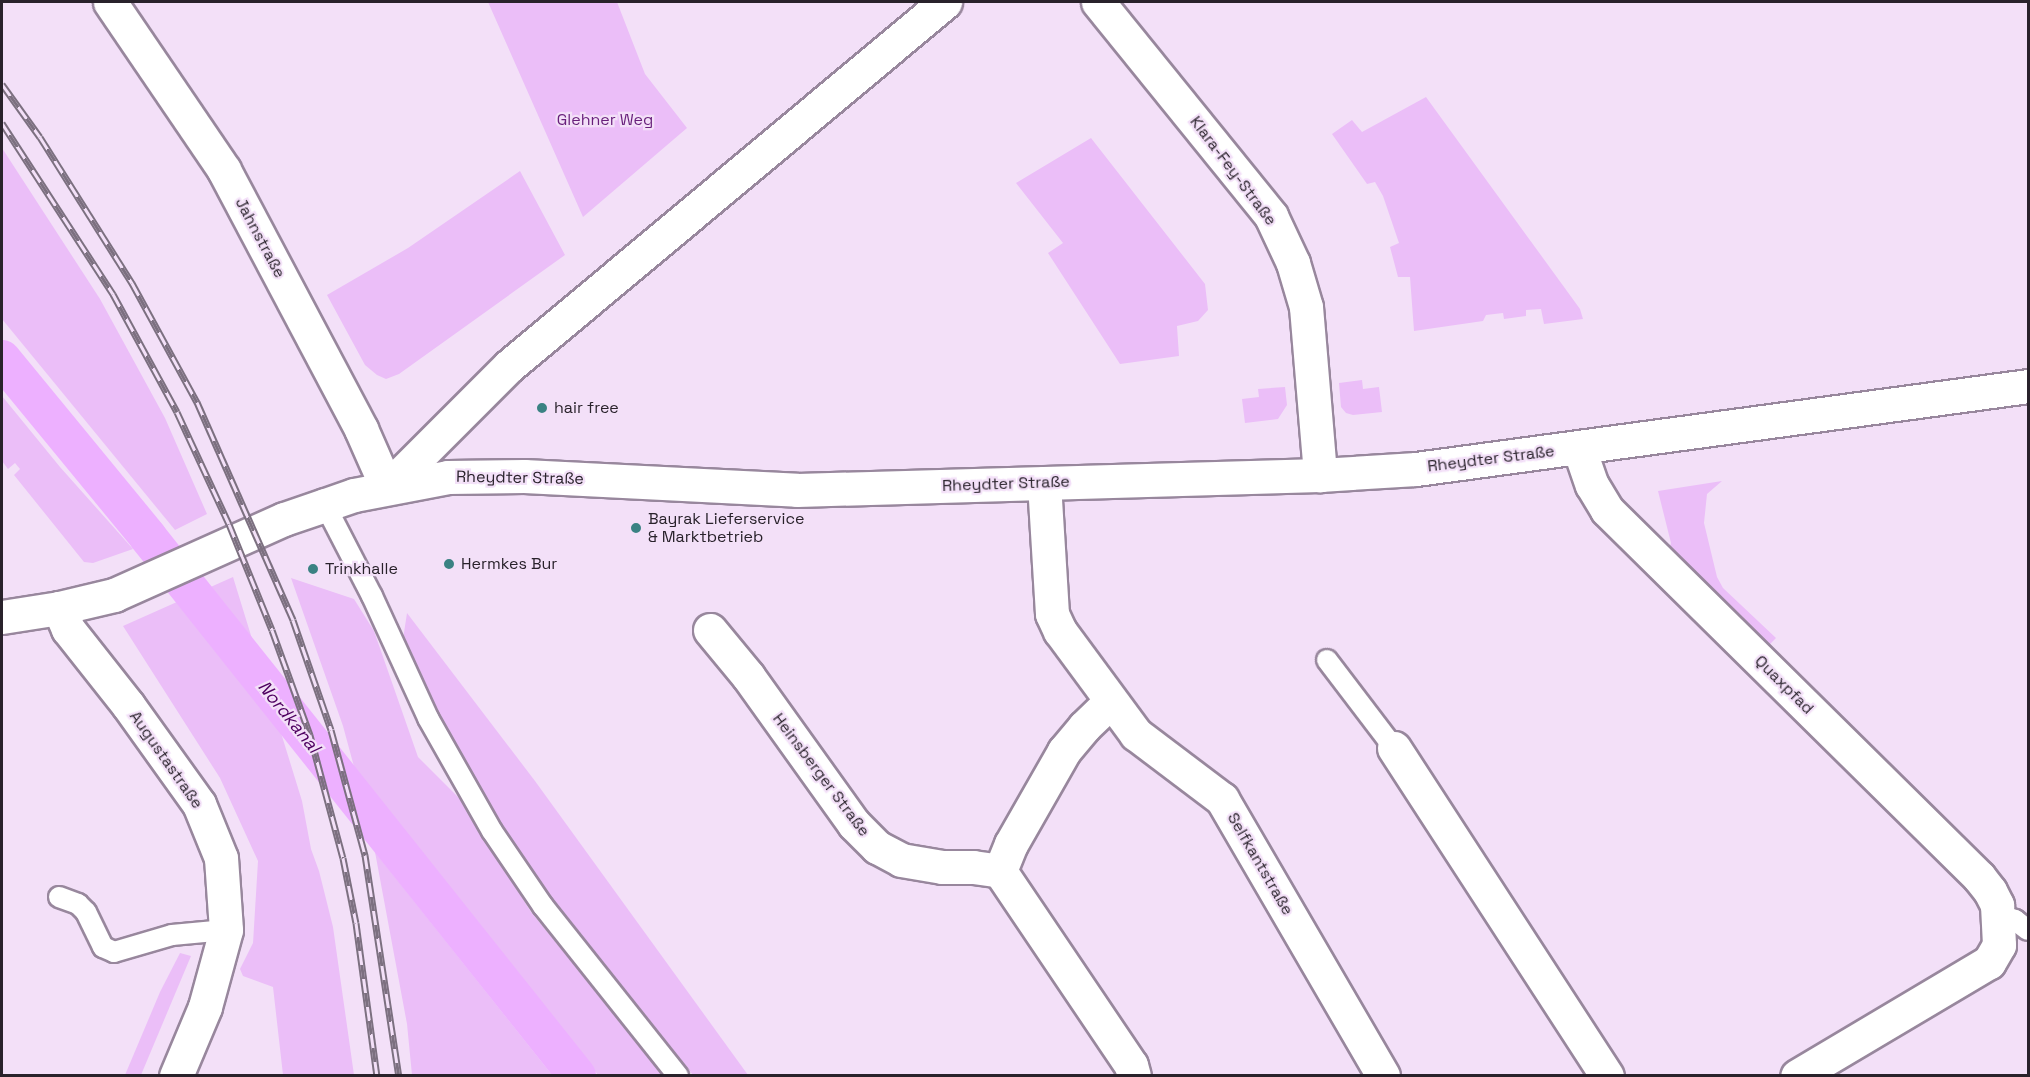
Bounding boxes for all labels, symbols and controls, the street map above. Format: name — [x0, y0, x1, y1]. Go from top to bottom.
park label: Glehner Weg — [557, 110, 653, 130]
street label: Klara-Fey-Straße — [1186, 113, 1280, 229]
street label: Jahnstraße — [231, 195, 289, 281]
place label: hair free — [554, 398, 619, 418]
marker: hair free — [535, 401, 549, 415]
street label: Rheydter Straße — [1426, 442, 1556, 476]
street label: Rheydter Straße — [456, 467, 584, 489]
street label: Rheydter Straße — [942, 472, 1070, 496]
place label: Bayrak Lieferservice & Marktbetrieb — [648, 509, 804, 547]
marker: Bayrak Lieferservice & Marktbetrieb — [629, 521, 643, 535]
place label: Hermkes Bur — [461, 554, 557, 574]
marker: Hermkes Bur — [442, 557, 456, 571]
place label: Trinkhalle — [325, 559, 398, 579]
marker: Trinkhalle — [306, 562, 320, 576]
street label: Quaxpfad — [1751, 652, 1817, 718]
water label: Nordkanal — [253, 676, 325, 758]
street label: Augustastraße — [125, 708, 207, 812]
street label: Heinsberger Straße — [768, 710, 874, 840]
street label: Selfkantstraße — [1223, 809, 1297, 919]

